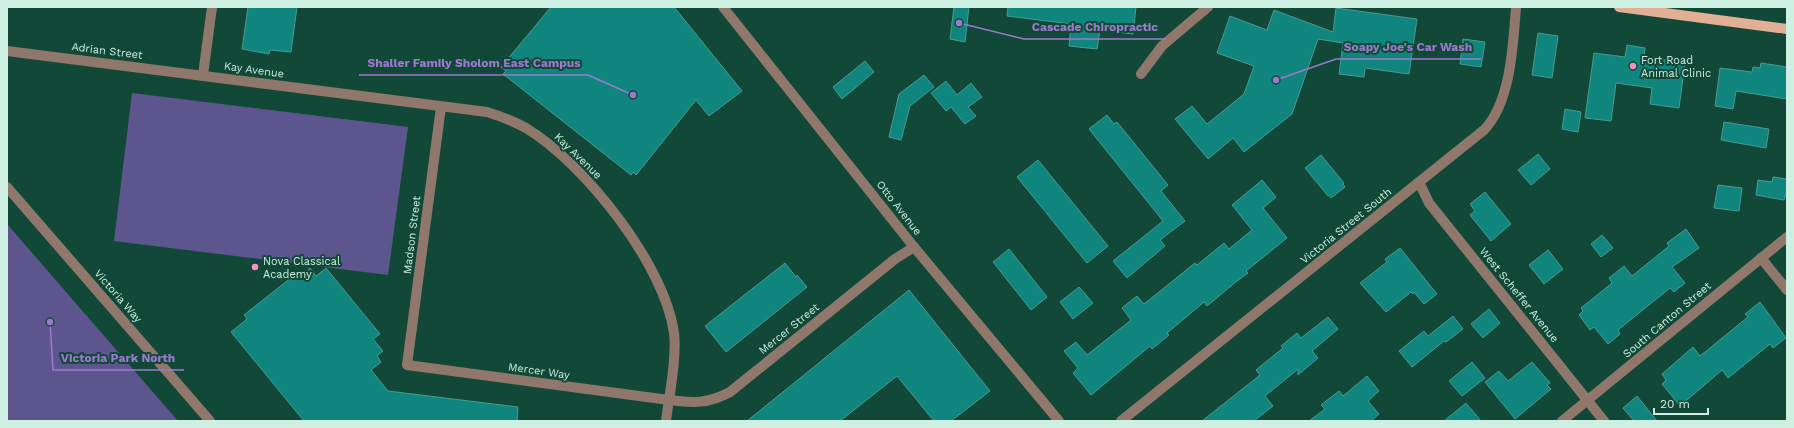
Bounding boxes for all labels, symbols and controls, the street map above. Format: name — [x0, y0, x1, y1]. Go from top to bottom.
callout: Cascade Chiropractic — [1024, 15, 1166, 39]
text: Cascade Chiropractic — [1032, 20, 1158, 34]
callout: Soapy Joe's Car Wash — [1336, 35, 1481, 59]
street label: Adrian Street — [71, 40, 144, 62]
text: Soapy Joe's Car Wash — [1344, 40, 1472, 54]
callout: Shaller Family Sholom East Campus — [359, 51, 588, 75]
place label: Fort Road Animal Clinic — [1641, 54, 1711, 80]
text: Shaller Family Sholom East Campus — [367, 56, 581, 70]
street label: Kay Avenue — [223, 59, 285, 81]
marker: Fort Road Animal Clinic — [1628, 61, 1638, 71]
street label: Kay Avenue — [552, 130, 604, 182]
street label: Otto Avenue — [874, 178, 924, 238]
street label: Victoria Street South — [1298, 185, 1394, 267]
street label: Madson Street — [401, 195, 423, 275]
street label: West Scheffer Avenue — [1477, 245, 1561, 345]
place label: Nova Classical Academy — [263, 255, 341, 281]
marker: Nova Classical Academy — [250, 262, 260, 272]
street label: Victoria Way — [91, 267, 145, 325]
street label: South Canton Street — [1620, 279, 1714, 361]
street label: Mercer Street — [756, 301, 822, 357]
callout: Victoria Park North — [53, 346, 184, 370]
text: Victoria Park North — [61, 351, 175, 365]
street label: Mercer Way — [507, 360, 571, 382]
scale bar — [1654, 390, 1708, 416]
text: 20 m — [1660, 397, 1690, 411]

